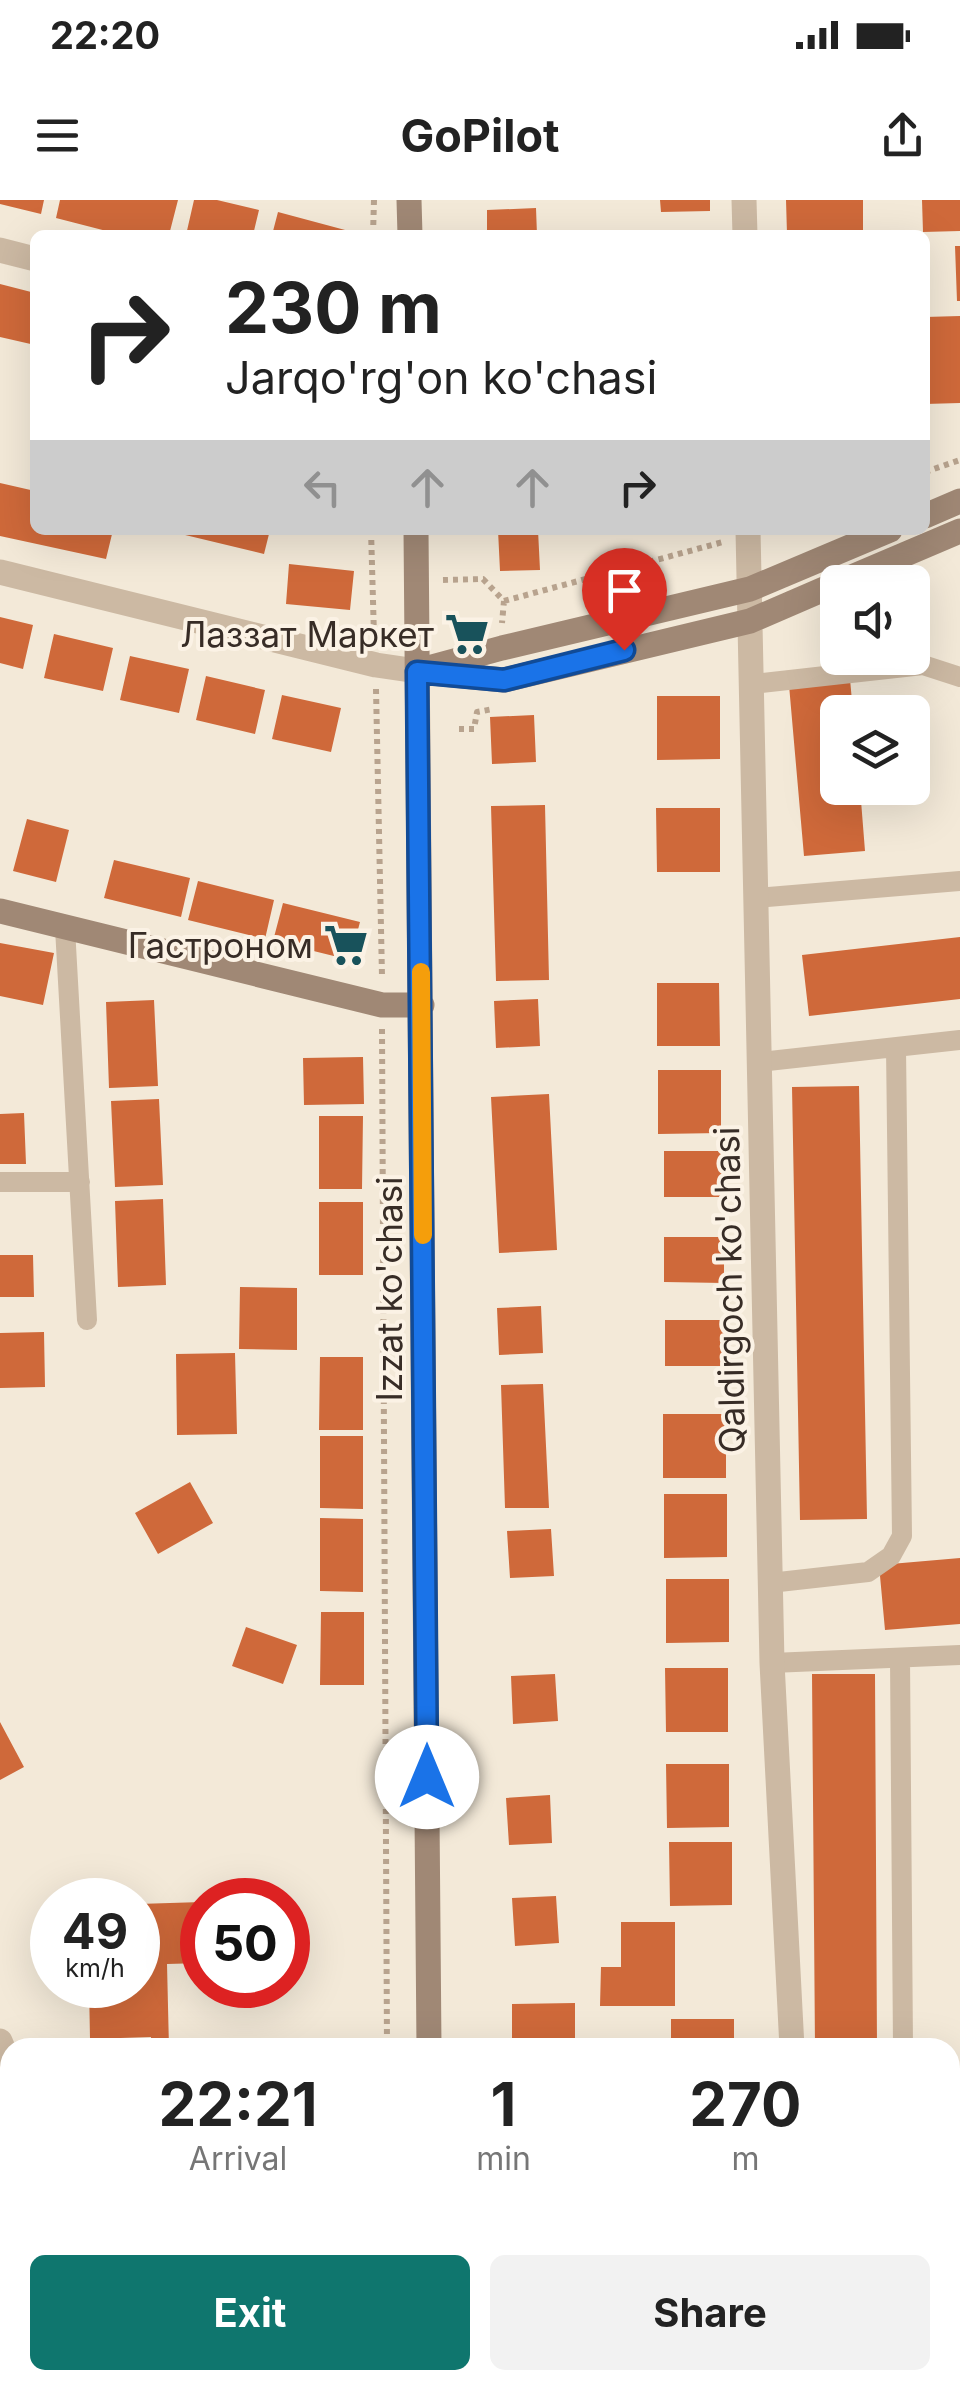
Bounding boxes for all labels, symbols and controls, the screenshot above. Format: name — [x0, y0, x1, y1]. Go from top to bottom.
text: 22:20 — [50, 12, 160, 58]
icon: menu — [30, 108, 85, 163]
text: GoPilot — [401, 108, 560, 163]
icon: share — [875, 108, 930, 163]
text: 230 m — [225, 265, 442, 350]
icon: right — [60, 270, 190, 400]
text: Jarqo'rg'on ko'chasi — [225, 350, 657, 405]
icon: left — [295, 460, 350, 515]
icon: ahead — [400, 460, 455, 515]
icon: ahead — [505, 460, 560, 515]
icon: right — [610, 460, 665, 515]
pin — [582, 548, 667, 651]
icon: arrive — [597, 563, 652, 618]
map controls — [820, 565, 930, 805]
button: sound — [820, 565, 930, 675]
supermarket icon: Лаззат Маркет — [443, 610, 491, 658]
place label: Лаззат Маркет — [180, 613, 434, 655]
button: layers — [820, 695, 930, 805]
supermarket icon: Гастроном — [322, 921, 370, 969]
place label: Гастроном — [128, 924, 313, 966]
street label: Qaldirgoch ko'chasi — [705, 1126, 753, 1454]
street label: Izzat ko'chasi — [368, 1176, 410, 1402]
position arrow — [375, 1725, 479, 1829]
speed limit sign: 50 — [180, 1878, 310, 2008]
text: 49 — [62, 1901, 128, 1961]
text: km/h — [65, 1953, 125, 1983]
text: 22:21 — [158, 2068, 318, 2140]
text: 1 — [491, 2068, 516, 2140]
text: 270 — [689, 2068, 802, 2140]
text: Arrival — [189, 2139, 287, 2178]
text: min — [476, 2139, 531, 2178]
text: m — [731, 2139, 759, 2178]
button: Exit — [30, 2255, 470, 2370]
button: Share — [490, 2255, 930, 2370]

